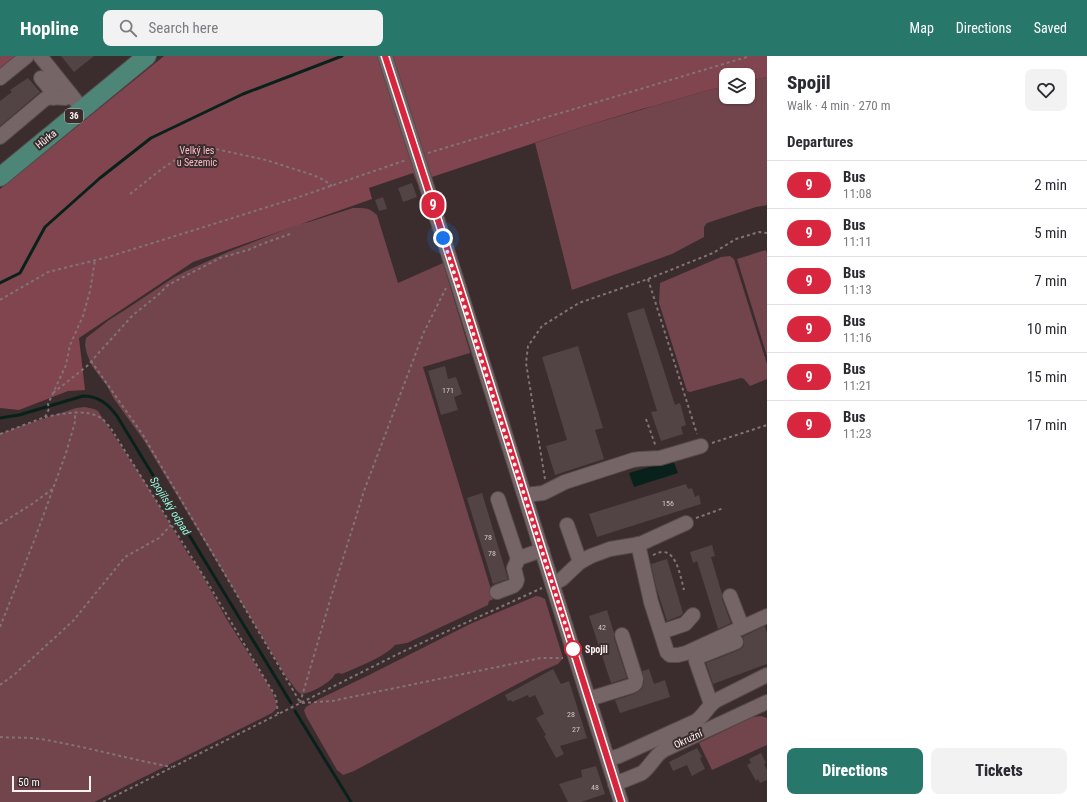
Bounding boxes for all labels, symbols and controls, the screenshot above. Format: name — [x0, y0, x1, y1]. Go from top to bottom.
search box — [103, 10, 383, 46]
text: Hopline — [20, 17, 79, 40]
icon: search — [117, 17, 139, 39]
text: Search here — [149, 19, 218, 37]
text: Map — [910, 20, 934, 36]
text: Directions — [956, 20, 1012, 36]
text: Saved — [1034, 20, 1067, 36]
map controls — [719, 68, 755, 104]
button: layers — [719, 68, 755, 104]
button: heart — [1025, 69, 1067, 111]
text: Spojil — [787, 71, 831, 94]
text: Walk · 4 min · 270 m — [787, 98, 891, 113]
road number: 36 — [65, 109, 83, 123]
street label: Hůrka — [33, 127, 59, 151]
text: Departures — [787, 133, 853, 151]
park label: Velký les u Sezemic — [177, 145, 218, 168]
text: Bus — [843, 168, 866, 186]
text: 2 min — [1034, 176, 1067, 194]
text: 9 — [805, 177, 813, 193]
text: 11:08 — [843, 186, 872, 201]
line badge: 9 — [420, 192, 446, 218]
text: 9 — [429, 197, 437, 213]
text: Bus — [843, 216, 866, 234]
text: 5 min — [1034, 224, 1067, 242]
text: 9 — [805, 225, 813, 241]
your location — [433, 228, 453, 248]
text: 11:11 — [843, 234, 872, 249]
text: Bus — [843, 264, 866, 282]
text: 7 min — [1034, 272, 1067, 290]
text: 9 — [805, 273, 813, 289]
text: 11:13 — [843, 282, 872, 297]
text: Bus — [843, 312, 866, 330]
text: 10 min — [1027, 320, 1067, 338]
text: 9 — [805, 321, 813, 337]
text: 11:16 — [843, 330, 872, 345]
text: Bus — [843, 360, 866, 378]
text: 15 min — [1027, 368, 1067, 386]
text: 9 — [805, 369, 813, 385]
text: 11:21 — [843, 378, 872, 393]
house number: 171 — [442, 386, 454, 395]
text: Bus — [843, 408, 866, 426]
text: 17 min — [1027, 416, 1067, 434]
text: 9 — [805, 417, 813, 433]
text: 11:23 — [843, 426, 872, 441]
water label: Spojilský odpad — [147, 474, 193, 538]
house number: 156 — [662, 499, 674, 508]
house number: 78 — [484, 533, 492, 542]
house number: 78 — [488, 549, 496, 558]
house number: 42 — [598, 623, 606, 632]
marker: Spojil — [564, 640, 582, 658]
place label: Spojil — [585, 644, 608, 655]
house number: 28 — [567, 710, 575, 719]
house number: 27 — [572, 725, 580, 734]
street label: Okružní — [672, 727, 704, 750]
button: Directions — [787, 748, 923, 794]
button: Tickets — [931, 748, 1067, 794]
scale bar — [12, 774, 91, 793]
text: 50 m — [18, 776, 40, 789]
house number: 48 — [591, 783, 599, 792]

